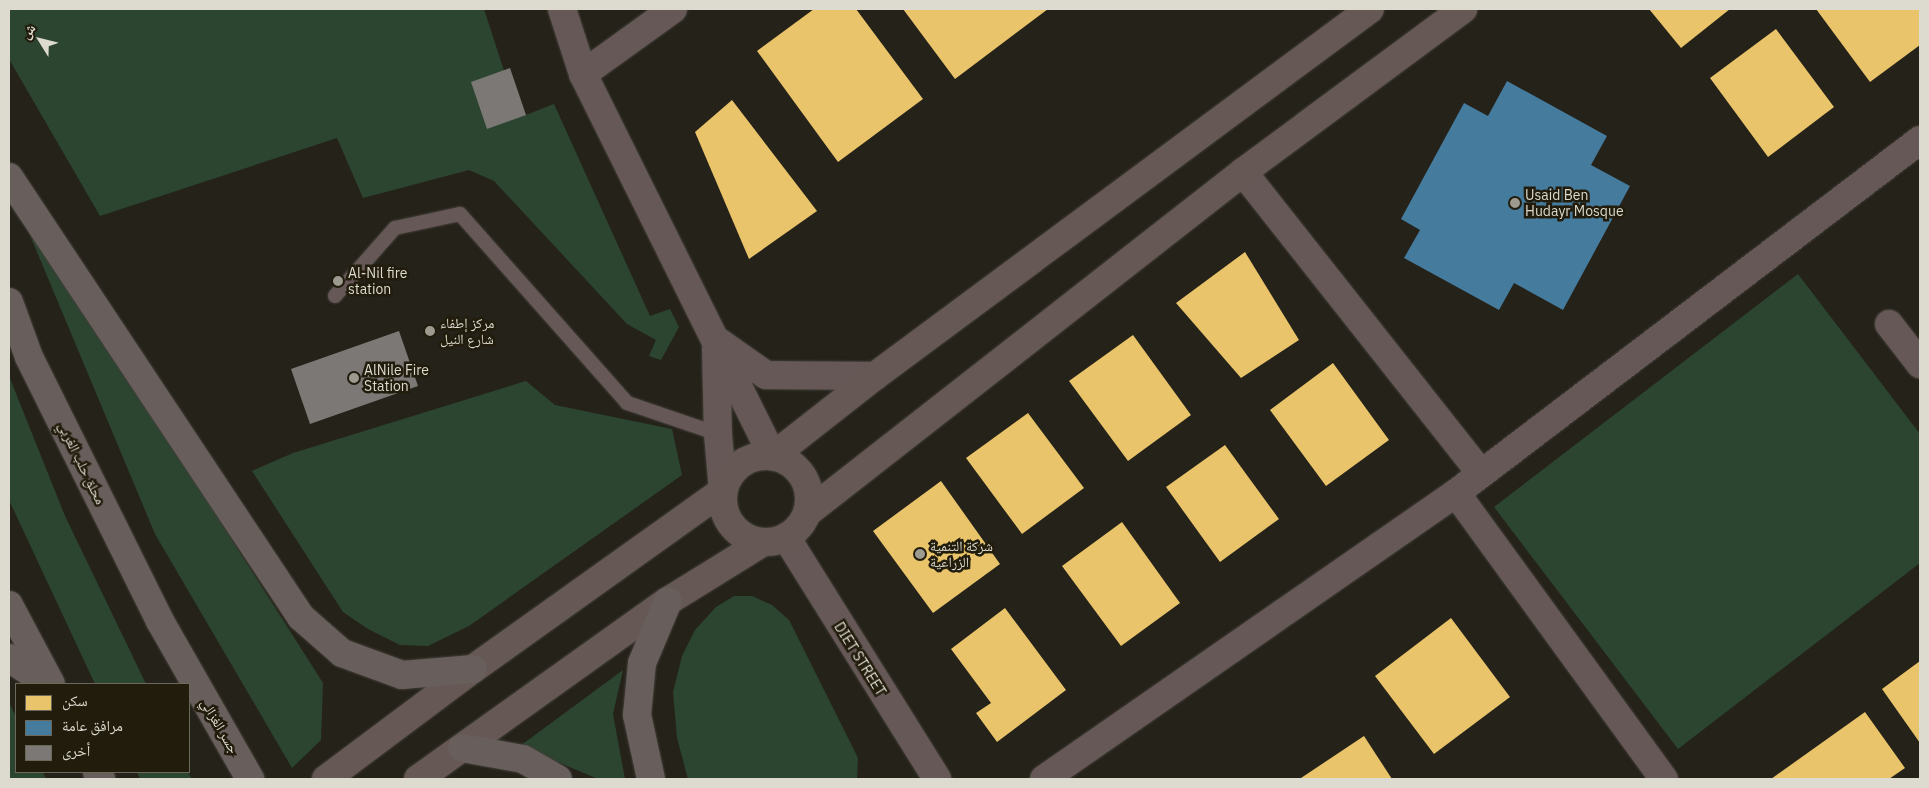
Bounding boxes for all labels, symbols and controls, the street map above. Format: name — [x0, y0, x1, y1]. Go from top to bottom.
north arrow — [15, 15, 65, 65]
text: ش — [16, 20, 40, 42]
place label: Usaid Ben Hudayr Mosque — [1525, 187, 1624, 220]
marker: Usaid Ben Hudayr Mosque — [1509, 197, 1521, 209]
place label: Al-Nil fire station — [348, 265, 407, 298]
marker: Al-Nil fire station — [332, 275, 344, 287]
place label: مركز إطفاء شارع النيل — [440, 315, 494, 348]
marker: مركز إطفاء شارع النيل — [424, 325, 436, 337]
place label: AlNile Fire Station — [364, 362, 429, 394]
marker: AlNile Fire Station — [348, 372, 360, 384]
street label: محلق حلب الغربي — [55, 419, 109, 507]
place label: شركة التنمية الزراعية — [930, 538, 993, 570]
marker: شركة التنمية الزراعية — [914, 548, 926, 560]
street label: DIET STREET — [831, 619, 889, 699]
legend — [15, 683, 190, 773]
text: سكن — [62, 691, 88, 710]
street label: جسر الغزالي — [198, 695, 242, 757]
text: مرافق عامة — [62, 716, 123, 735]
text: أخرى — [62, 741, 90, 760]

